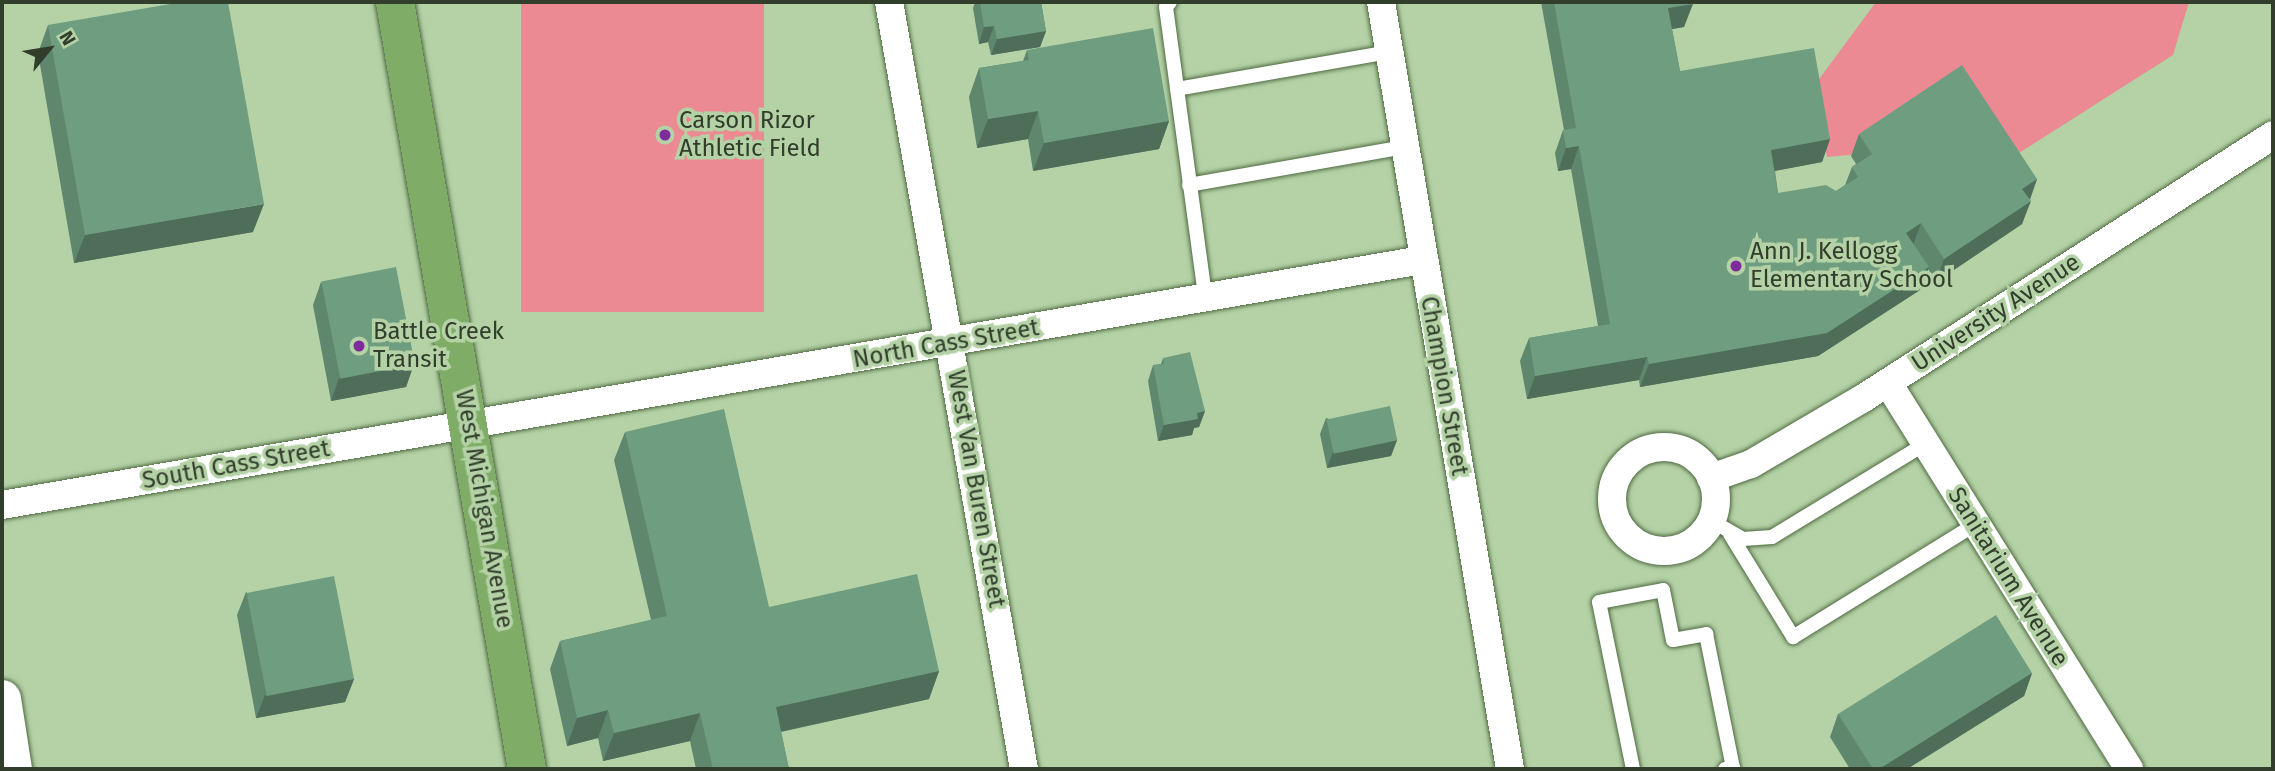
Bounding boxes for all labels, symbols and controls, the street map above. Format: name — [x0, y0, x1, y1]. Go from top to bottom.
north arrow — [14, 14, 84, 84]
text: N — [55, 27, 81, 49]
place label: Carson Rizor Athletic Field — [679, 107, 821, 163]
marker: Carson Rizor Athletic Field — [657, 127, 673, 143]
place label: Ann J. Kellogg Elementary School — [1750, 238, 1953, 294]
street label: University Avenue — [1906, 248, 2086, 378]
marker: Ann J. Kellogg Elementary School — [1728, 258, 1744, 274]
street label: Champion Street — [1414, 294, 1474, 478]
street label: North Cass Street — [851, 313, 1041, 375]
place label: Battle Creek Transit — [373, 318, 504, 374]
marker: Battle Creek Transit — [351, 338, 367, 354]
street label: West Van Buren Street — [941, 368, 1011, 610]
street label: West Michigan Avenue — [449, 387, 519, 631]
street label: South Cass Street — [140, 434, 332, 496]
street label: Sanitarium Avenue — [1941, 482, 2075, 672]

